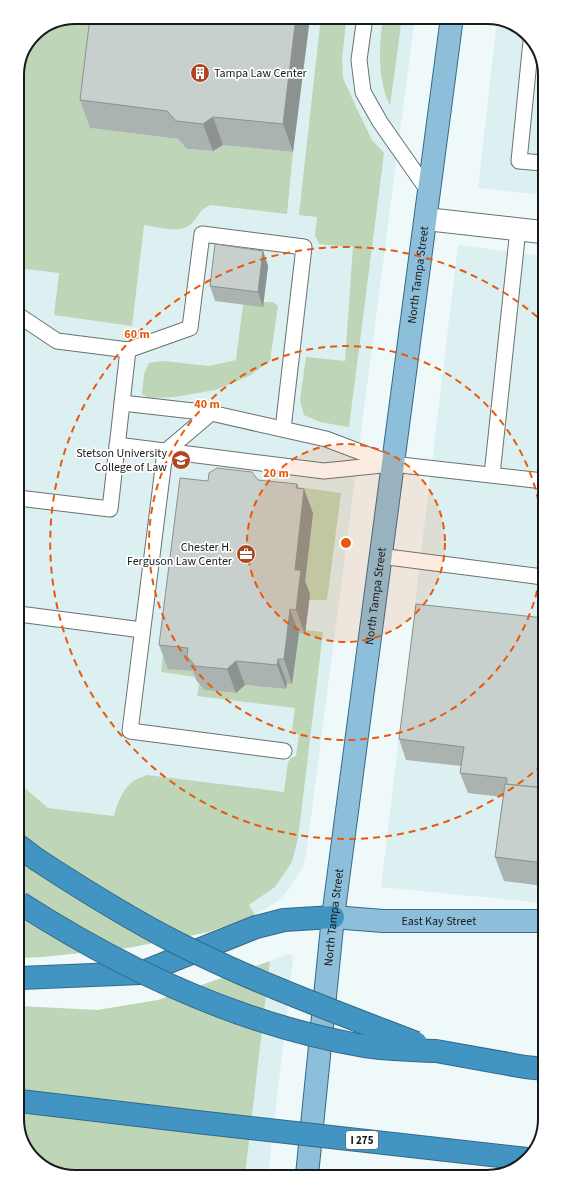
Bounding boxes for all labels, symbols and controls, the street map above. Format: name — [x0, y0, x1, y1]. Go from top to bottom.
building icon: Tampa Law Center — [189, 62, 211, 84]
place label: Tampa Law Center — [214, 65, 308, 82]
street label: North Tampa Street — [404, 225, 433, 325]
text: 60 m — [124, 326, 150, 343]
text: 40 m — [194, 396, 220, 413]
place label: Stetson University College of Law — [76, 445, 167, 476]
school or university icon: Stetson University College of Law — [170, 449, 192, 471]
text: 20 m — [263, 465, 289, 482]
centre of rings — [339, 536, 353, 550]
place label: Chester H. Ferguson Law Center — [127, 539, 233, 570]
office icon: Chester H. Ferguson Law Center — [235, 543, 257, 565]
street label: North Tampa Street — [361, 546, 391, 646]
street label: North Tampa Street — [320, 868, 348, 967]
street label: East Kay Street — [401, 913, 476, 930]
road number: I 275 — [346, 1131, 378, 1149]

